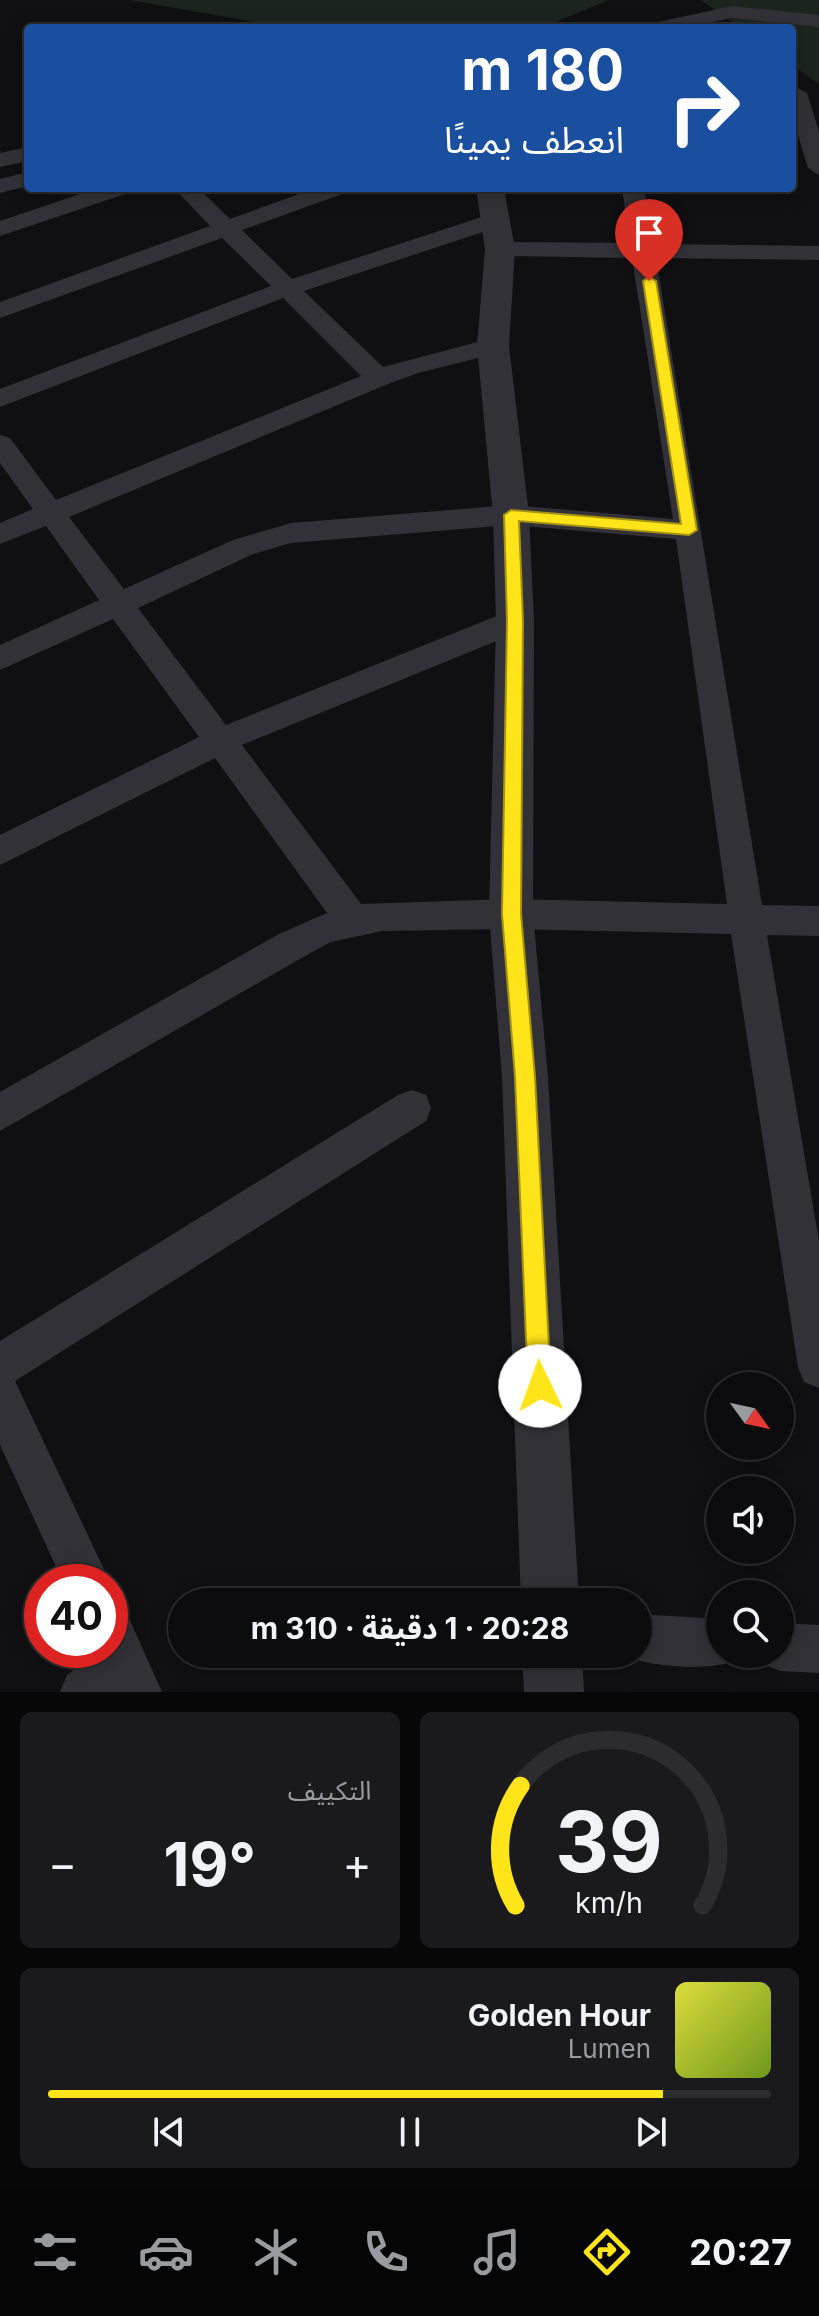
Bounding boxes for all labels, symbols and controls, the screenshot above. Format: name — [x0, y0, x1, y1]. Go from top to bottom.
text: 180 m — [461, 36, 624, 104]
icon: right — [652, 56, 756, 160]
text: انعطف يمينًا — [444, 118, 624, 162]
pin — [615, 199, 683, 281]
icon: arrive — [627, 211, 671, 255]
position arrow — [498, 1344, 582, 1428]
north arrow — [706, 1372, 794, 1460]
map controls — [706, 1372, 794, 1668]
button: sound — [706, 1476, 794, 1564]
speed limit sign: 40 — [24, 1564, 128, 1668]
button: search — [706, 1580, 794, 1668]
text: 20:28 · 1 دقيقة · 310 m — [251, 1610, 569, 1646]
text: التكييف — [288, 1775, 372, 1806]
text: 39 — [555, 1791, 663, 1892]
text: 19° — [164, 1828, 256, 1900]
text: − — [48, 1837, 77, 1891]
text: + — [342, 1837, 372, 1891]
text: km/h — [575, 1885, 643, 1920]
text: Golden Hour — [468, 1997, 651, 2033]
text: Lumen — [568, 2033, 651, 2064]
icon: previous — [147, 2110, 191, 2154]
icon: pause — [388, 2110, 432, 2154]
icon: next — [629, 2110, 673, 2154]
icon: filters — [27, 2224, 83, 2280]
icon: car — [138, 2224, 194, 2280]
icon: climate — [248, 2224, 304, 2280]
icon: phone — [358, 2224, 414, 2280]
icon: music — [469, 2224, 525, 2280]
icon: directions — [579, 2224, 635, 2280]
text: 20:27 — [689, 2230, 792, 2274]

